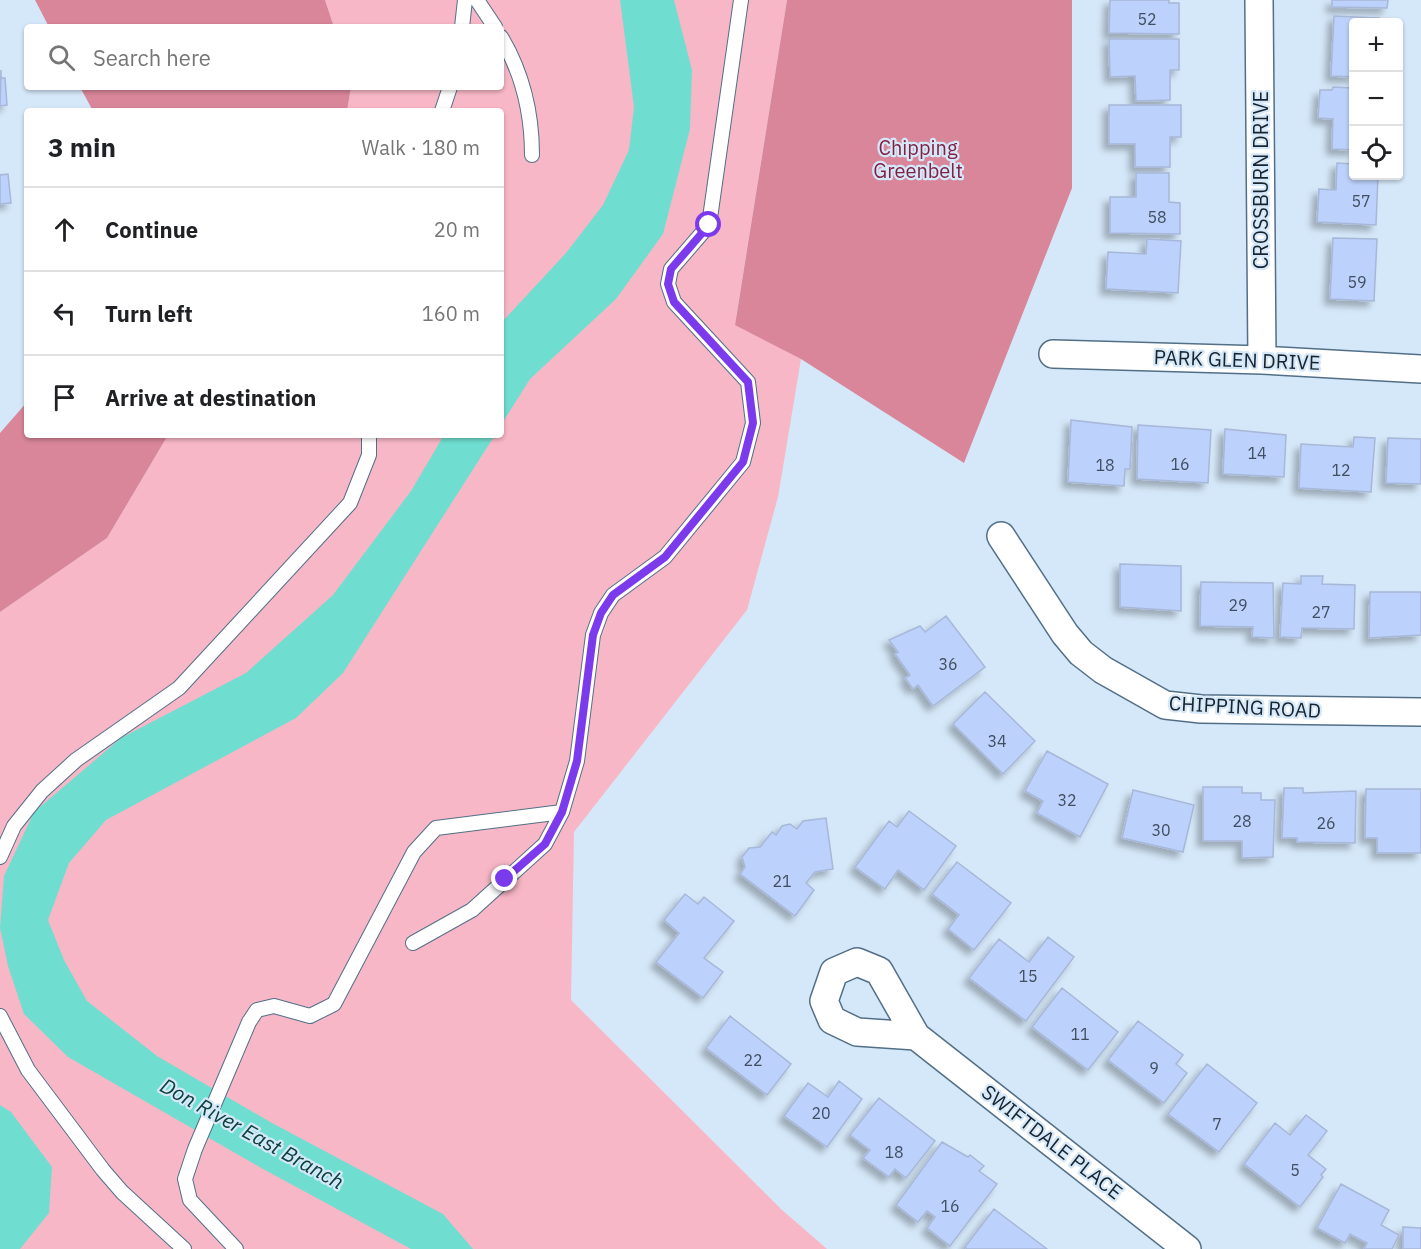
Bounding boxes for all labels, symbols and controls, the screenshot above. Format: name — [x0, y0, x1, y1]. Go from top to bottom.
house number: 52 — [1137, 9, 1157, 29]
map controls — [1349, 18, 1403, 180]
button: + — [1349, 18, 1403, 72]
search box — [24, 24, 504, 90]
icon: search — [45, 41, 78, 74]
text: Search here — [93, 43, 211, 72]
button: − — [1349, 72, 1403, 126]
street label: CROSSBURN DRIVE — [1247, 91, 1274, 269]
button: locate — [1349, 126, 1403, 180]
text: 3 min — [48, 130, 116, 164]
text: Walk · 180 m — [362, 134, 480, 161]
park label: Chipping Greenbelt — [873, 134, 963, 184]
house number: 57 — [1351, 191, 1371, 211]
house number: 58 — [1147, 207, 1167, 227]
route start — [695, 211, 721, 237]
icon: ahead — [48, 213, 81, 246]
text: Continue — [105, 215, 198, 244]
text: 20 m — [434, 216, 480, 243]
house number: 59 — [1347, 272, 1367, 292]
icon: left — [48, 297, 81, 330]
text: Turn left — [105, 299, 193, 328]
text: 160 m — [422, 300, 480, 327]
street label: PARK GLEN DRIVE — [1153, 343, 1321, 376]
icon: arrive — [48, 381, 81, 414]
text: Arrive at destination — [105, 383, 316, 412]
house number: 14 — [1247, 443, 1267, 463]
house number: 16 — [1170, 454, 1190, 474]
house number: 18 — [1095, 455, 1115, 475]
house number: 12 — [1331, 460, 1351, 480]
house number: 29 — [1228, 595, 1248, 615]
house number: 27 — [1311, 602, 1331, 622]
house number: 36 — [938, 654, 958, 674]
street label: CHIPPING ROAD — [1168, 689, 1322, 724]
house number: 34 — [987, 731, 1007, 751]
house number: 32 — [1057, 790, 1077, 810]
house number: 28 — [1232, 811, 1252, 831]
house number: 26 — [1316, 813, 1336, 833]
house number: 30 — [1151, 820, 1171, 840]
route end — [491, 865, 517, 891]
house number: 21 — [772, 871, 792, 891]
house number: 15 — [1018, 966, 1038, 986]
house number: 11 — [1070, 1024, 1090, 1044]
house number: 22 — [743, 1050, 763, 1070]
house number: 9 — [1149, 1058, 1159, 1078]
water label: Don River East Branch — [156, 1071, 349, 1195]
street label: SWIFTDALE PLACE — [976, 1078, 1128, 1205]
house number: 20 — [811, 1103, 831, 1123]
house number: 7 — [1212, 1114, 1222, 1134]
house number: 18 — [884, 1142, 904, 1162]
house number: 5 — [1290, 1160, 1300, 1180]
house number: 16 — [940, 1196, 960, 1216]

